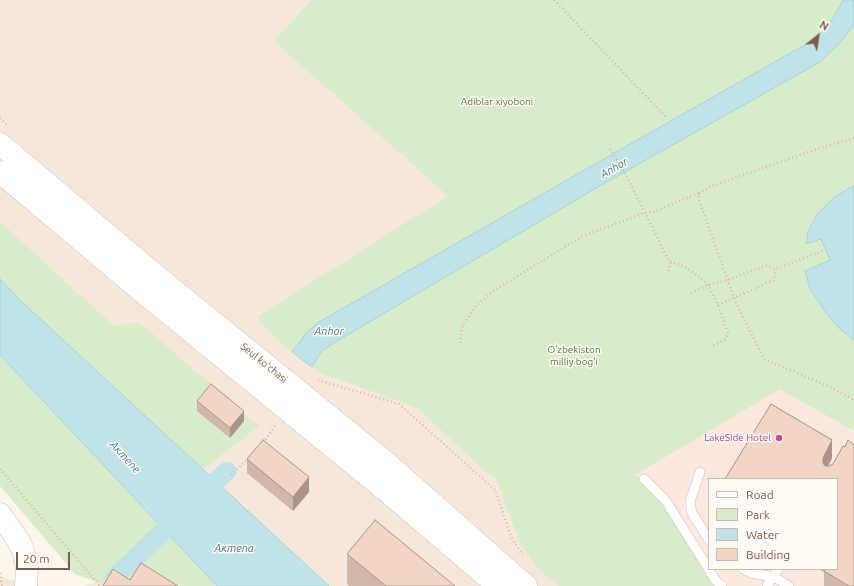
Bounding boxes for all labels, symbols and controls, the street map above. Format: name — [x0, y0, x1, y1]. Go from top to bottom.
north arrow — [798, 16, 838, 56]
text: N — [817, 18, 831, 33]
park label: Adiblar xiyoboni — [461, 96, 533, 108]
water label: Anhor — [598, 155, 630, 181]
water label: Anhor — [314, 324, 344, 338]
street label: Seul ko'chasi — [238, 341, 290, 385]
park label: Oʻzbekiston milliy bogʻi — [547, 344, 601, 368]
place label: LakeSide Hotel — [704, 432, 771, 444]
marker: LakeSide Hotel — [774, 433, 784, 443]
water label: Актепе — [107, 438, 143, 476]
legend — [708, 478, 838, 570]
text: Road — [746, 488, 774, 501]
text: Park — [746, 508, 770, 521]
text: Water — [746, 528, 779, 541]
water label: Актепа — [214, 541, 254, 555]
scale bar — [18, 544, 72, 570]
text: Building — [746, 548, 790, 561]
text: 20 m — [23, 552, 50, 565]

